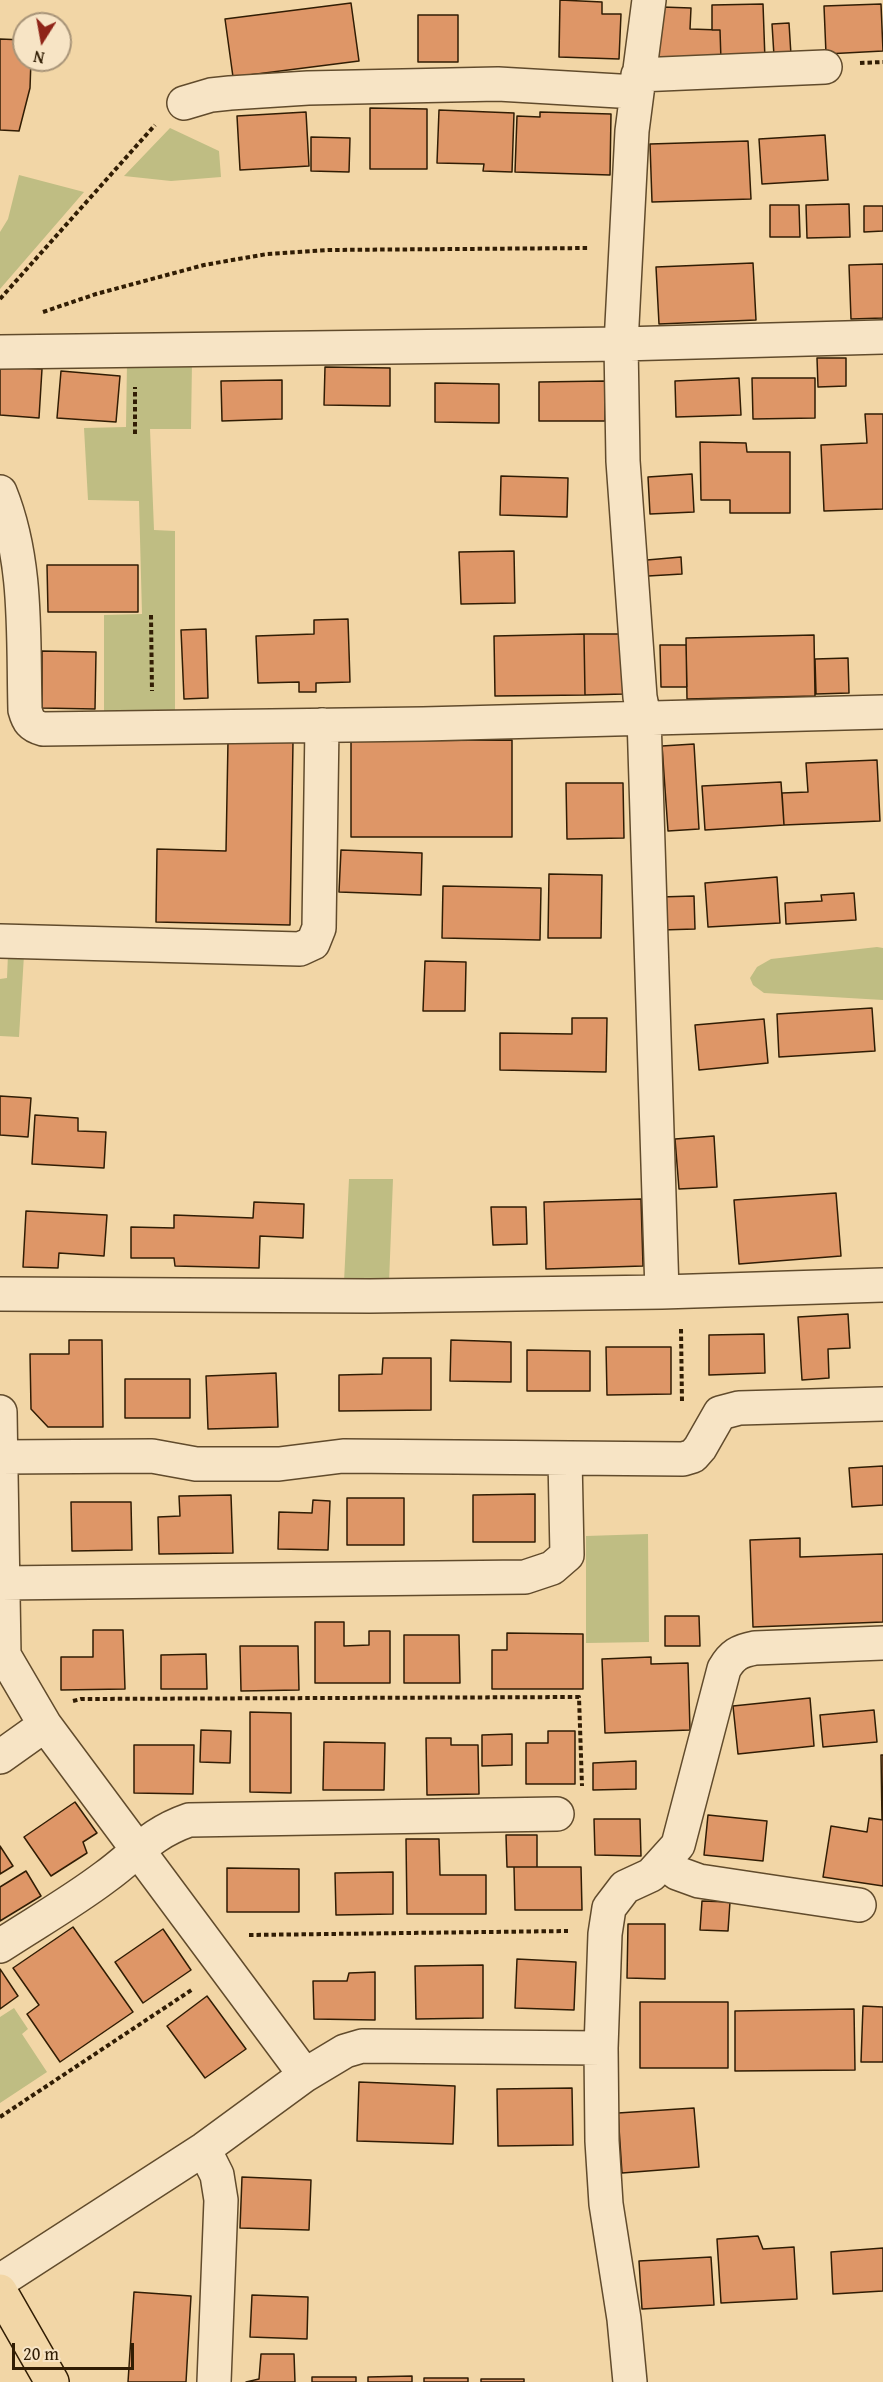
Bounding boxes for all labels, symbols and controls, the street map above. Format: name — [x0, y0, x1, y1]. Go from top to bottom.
north arrow — [12, 12, 72, 72]
text: N — [31, 45, 46, 71]
scale bar — [15, 2331, 136, 2369]
text: 20 m — [23, 2340, 59, 2367]

